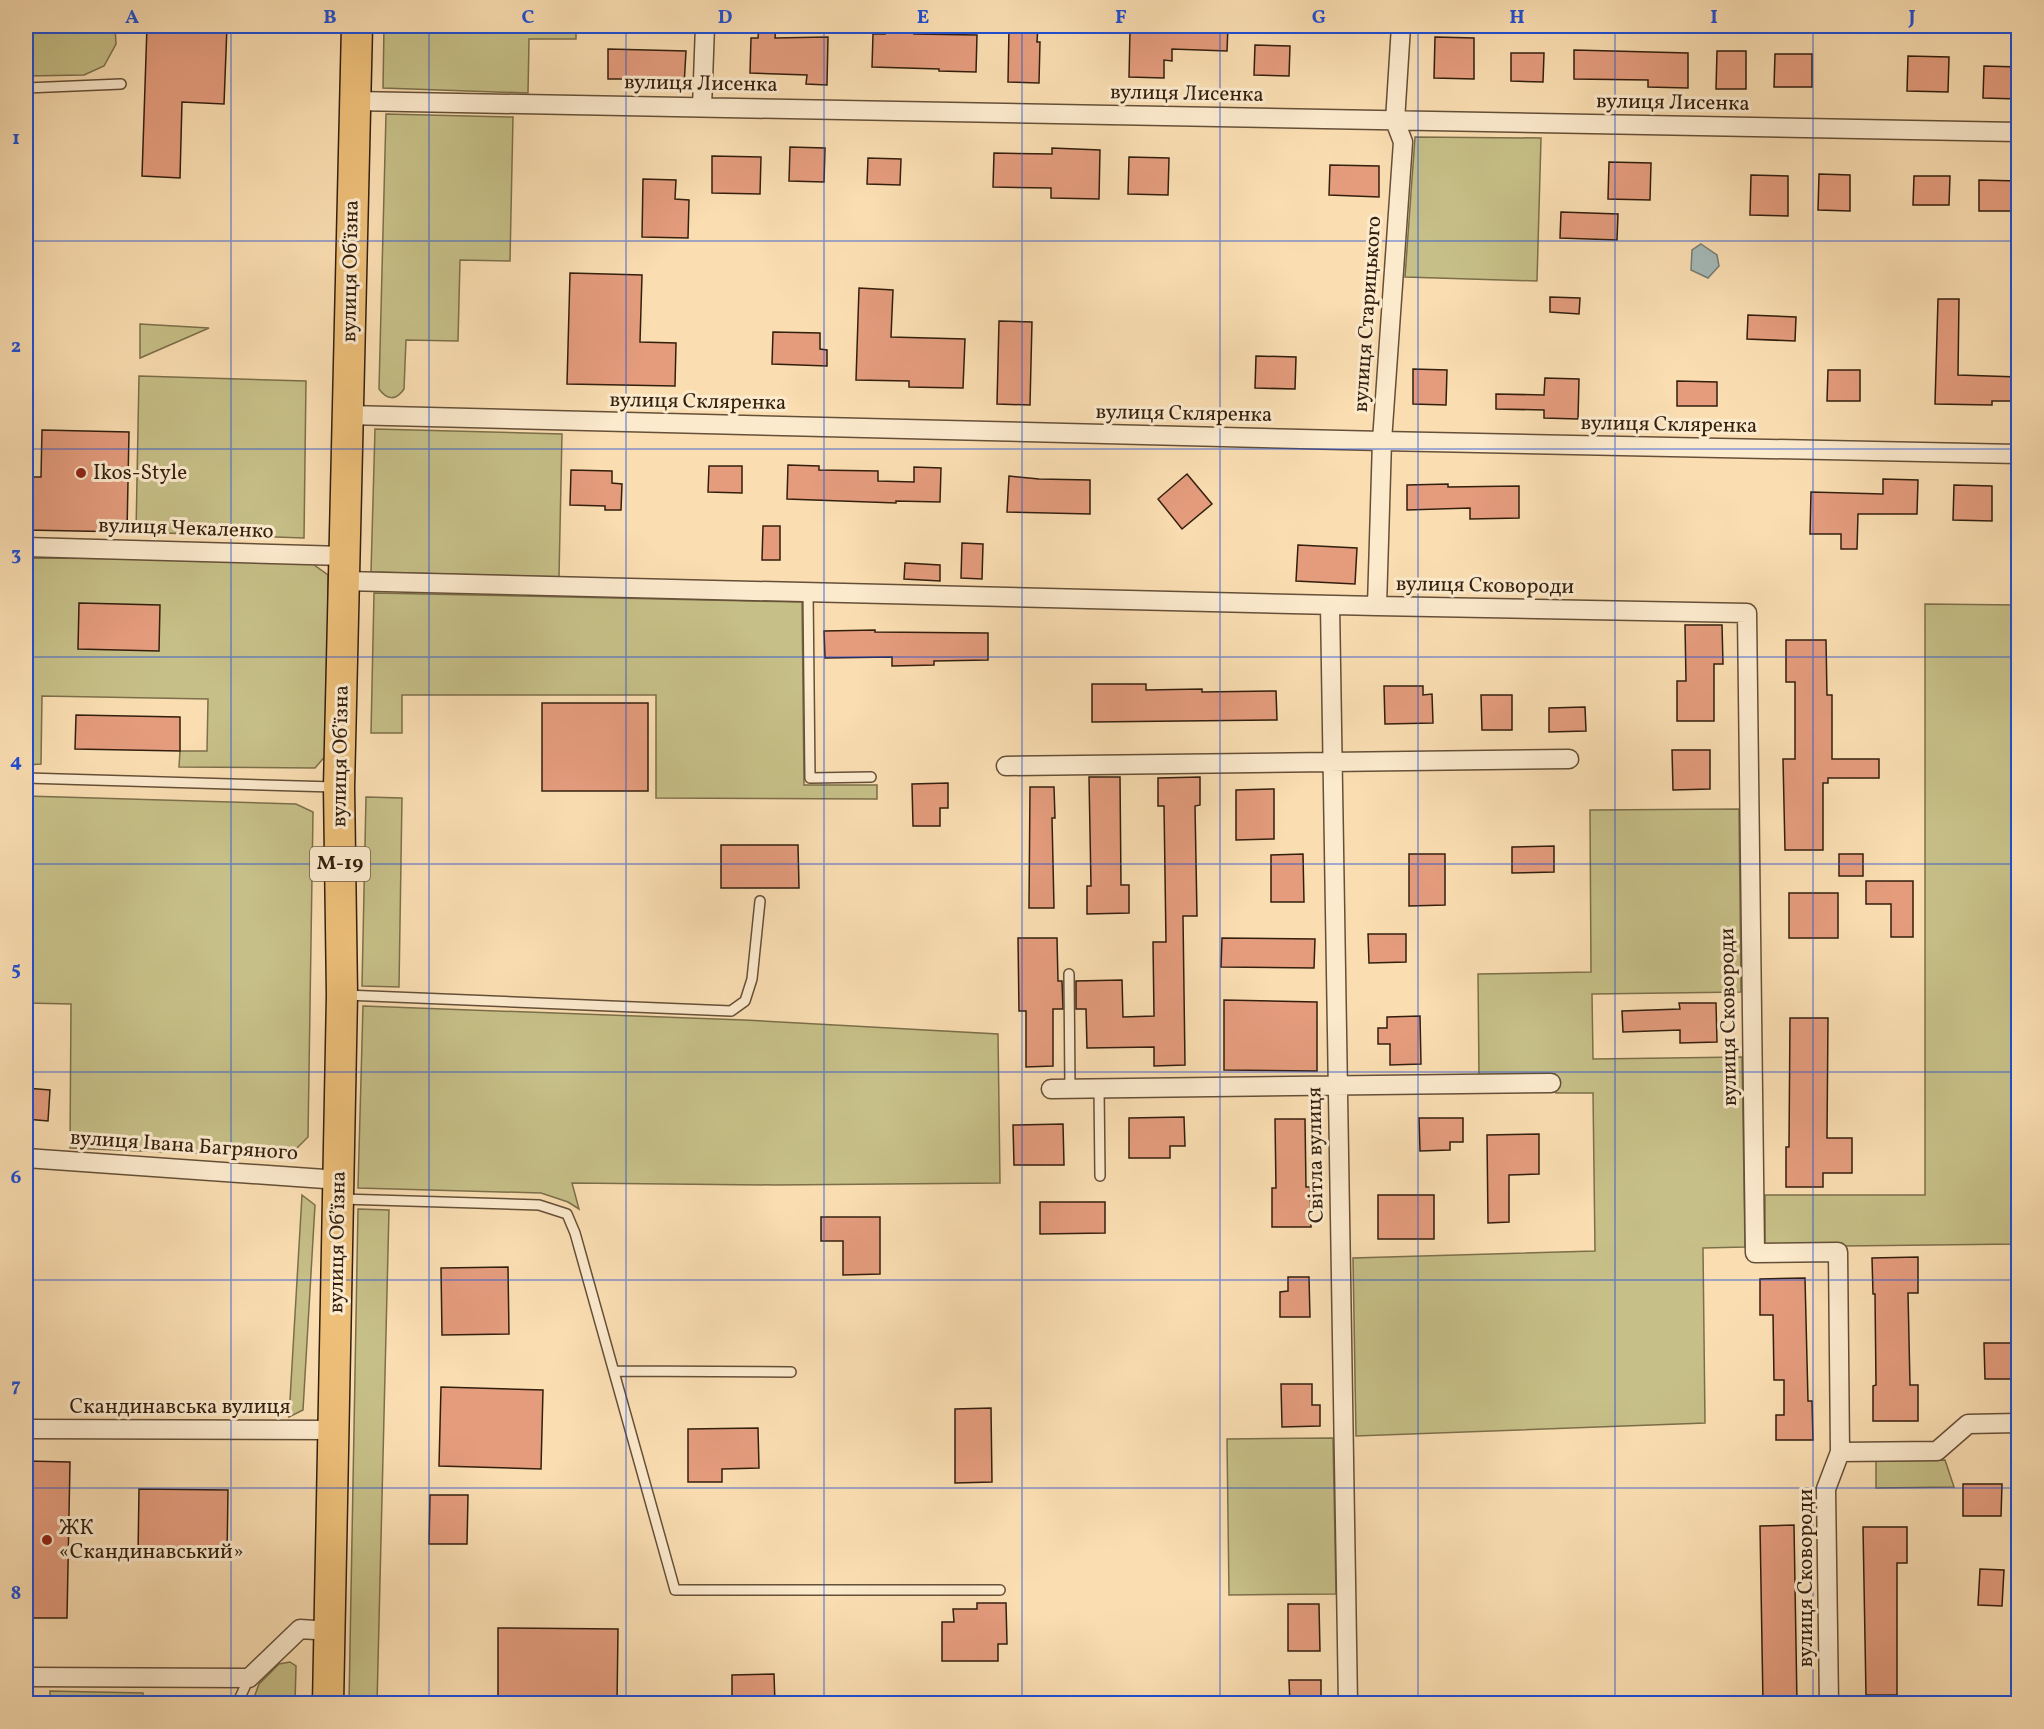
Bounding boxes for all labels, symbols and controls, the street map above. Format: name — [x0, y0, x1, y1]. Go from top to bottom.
text: A — [125, 4, 139, 32]
text: B — [323, 4, 337, 32]
text: C — [522, 4, 535, 32]
text: D — [718, 4, 732, 32]
text: E — [917, 4, 929, 32]
text: F — [1115, 4, 1127, 32]
text: G — [1312, 4, 1326, 32]
text: H — [1509, 4, 1525, 32]
text: I — [1710, 4, 1718, 32]
text: J — [1907, 4, 1916, 32]
street label: вулиця Лисенка — [624, 68, 778, 100]
street label: вулиця Лисенка — [1110, 78, 1264, 110]
street label: вулиця Лисенка — [1596, 87, 1750, 119]
text: 1 — [12, 125, 20, 153]
street label: вулиця Об’їзна — [335, 200, 367, 342]
street label: вулиця Старицького — [1347, 215, 1389, 413]
text: 2 — [11, 333, 21, 361]
street label: вулиця Скляренка — [609, 386, 787, 418]
street label: вулиця Скляренка — [1095, 398, 1273, 430]
street label: вулиця Скляренка — [1580, 409, 1758, 441]
place label: Ikos-Style — [93, 459, 187, 488]
marker: Ikos-Style — [74, 466, 88, 480]
street label: вулиця Чекаленко — [98, 511, 274, 547]
text: 3 — [11, 541, 21, 569]
street label: вулиця Сковороди — [1396, 570, 1575, 602]
street label: вулиця Об’їзна — [325, 685, 357, 827]
text: 4 — [10, 748, 22, 776]
road number: М-19 — [310, 847, 370, 881]
street label: вулиця Сковороди — [1713, 927, 1745, 1106]
text: 5 — [11, 956, 21, 984]
street label: Світла вулиця — [1300, 1087, 1332, 1223]
street label: вулиця Івана Багряного — [69, 1124, 299, 1168]
text: 6 — [11, 1164, 22, 1192]
street label: вулиця Об’їзна — [322, 1171, 354, 1313]
text: 7 — [11, 1372, 21, 1400]
street label: Скандинавська вулиця — [70, 1393, 291, 1422]
street label: вулиця Сковороди — [1792, 1489, 1821, 1667]
place label: ЖК «Скандинавський» — [59, 1514, 244, 1567]
marker: ЖК «Скандинавський» — [40, 1533, 54, 1547]
text: 8 — [11, 1580, 21, 1608]

